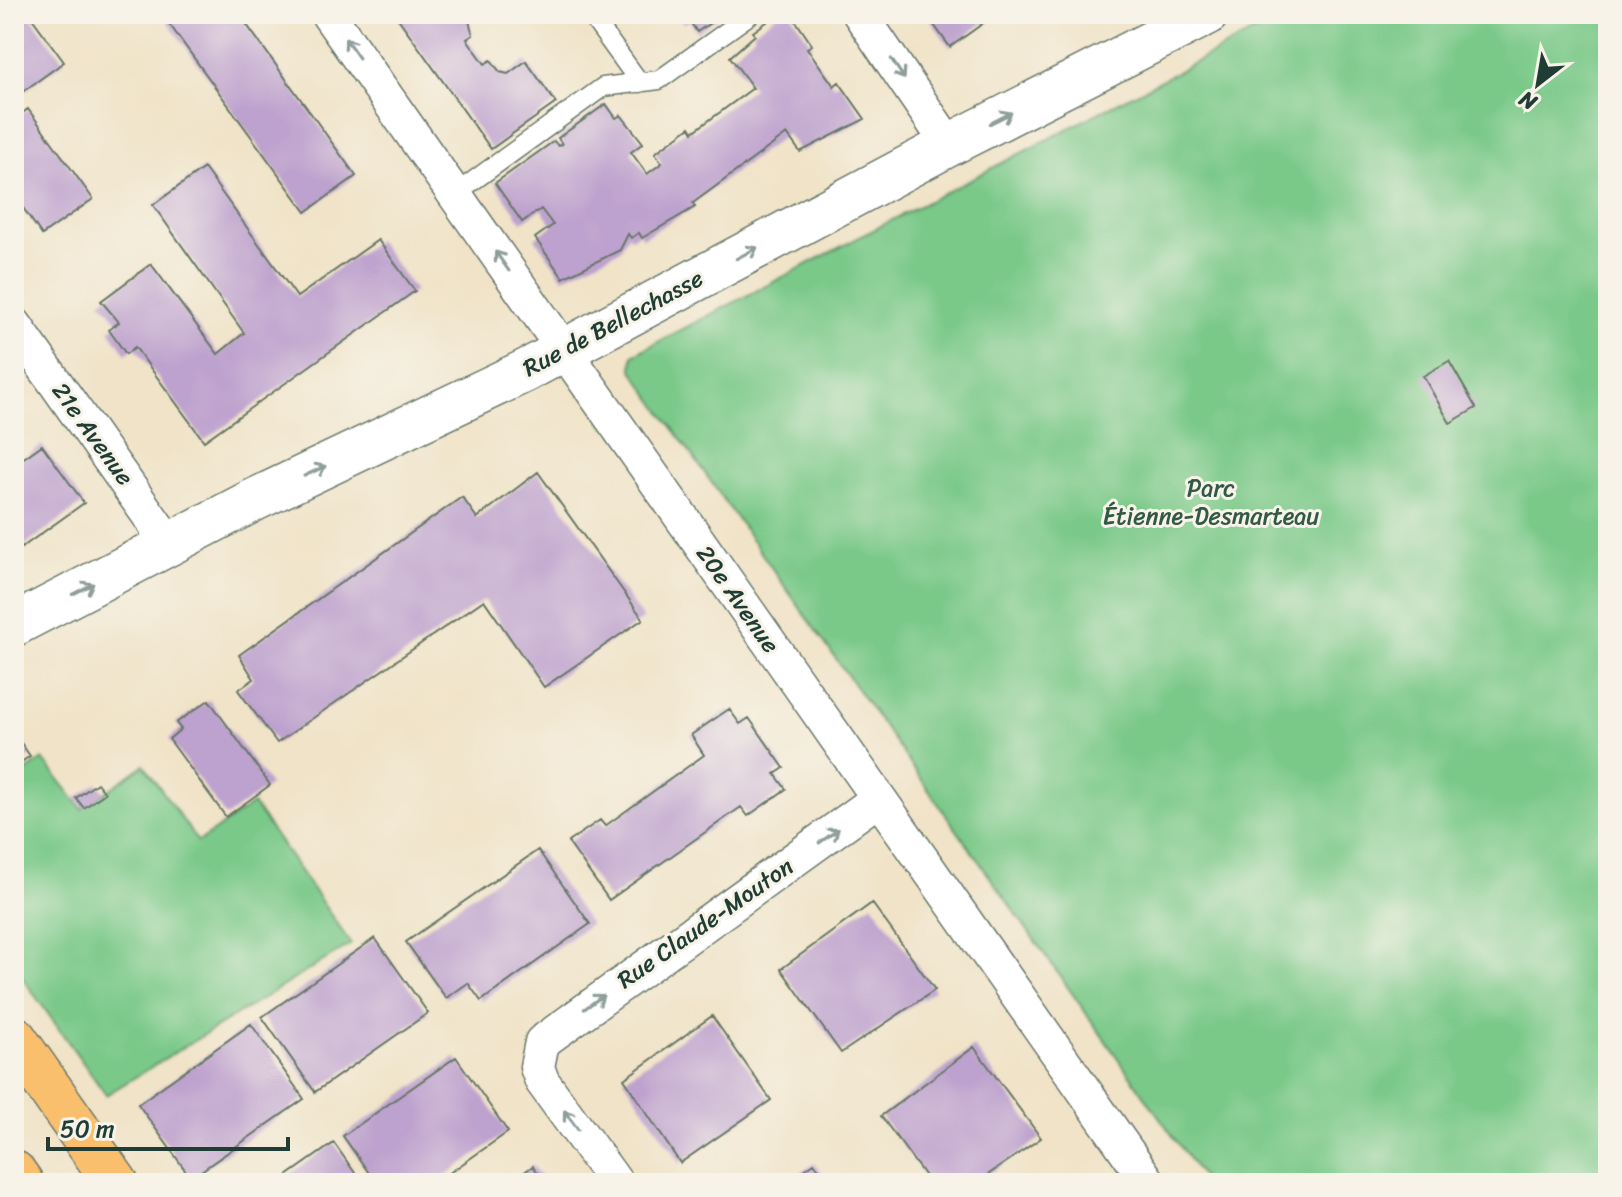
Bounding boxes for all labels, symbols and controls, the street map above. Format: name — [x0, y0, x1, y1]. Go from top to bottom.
one-way arrow — [344, 38, 360, 60]
north arrow — [1498, 44, 1578, 124]
one-way arrow — [890, 58, 906, 80]
text: N — [1511, 80, 1545, 122]
one-way arrow — [989, 110, 1013, 126]
one-way arrow — [734, 244, 758, 260]
one-way arrow — [494, 250, 510, 272]
street label: Rue de Bellechasse — [515, 258, 711, 388]
street label: 21e Avenue — [41, 373, 145, 495]
one-way arrow — [303, 463, 327, 478]
park label: Parc Étienne-Desmarteau — [1103, 467, 1319, 537]
street label: 20e Avenue — [685, 536, 791, 662]
one-way arrow — [71, 580, 95, 596]
one-way arrow — [818, 827, 840, 844]
street label: Rue Claude-Mouton — [608, 846, 802, 1000]
one-way arrow — [583, 994, 605, 1010]
scale bar — [48, 1101, 288, 1151]
text: 50 m — [60, 1108, 115, 1150]
one-way arrow — [563, 1110, 579, 1132]

